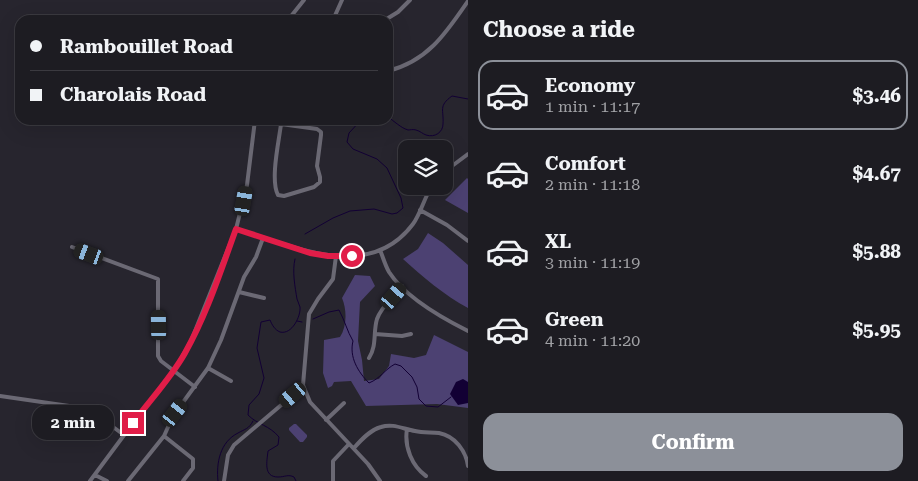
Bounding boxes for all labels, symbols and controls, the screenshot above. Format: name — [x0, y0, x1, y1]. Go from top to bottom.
text: Choose a ride — [483, 17, 635, 42]
text: Rambouillet Road — [60, 35, 233, 58]
icon: car — [485, 73, 530, 118]
text: Economy — [545, 74, 635, 97]
text: Charolais Road — [60, 83, 206, 106]
text: $3.46 — [852, 84, 901, 107]
text: 1 min · 11:17 — [545, 97, 640, 116]
map controls — [398, 140, 453, 195]
button: layers — [398, 140, 453, 195]
icon: car — [485, 151, 530, 196]
text: Comfort — [545, 152, 626, 175]
text: $4.67 — [852, 162, 901, 185]
text: 2 min · 11:18 — [545, 175, 640, 194]
car — [234, 185, 253, 217]
icon: car — [485, 229, 530, 274]
text: XL — [545, 230, 571, 253]
text: $5.88 — [852, 240, 901, 263]
car — [72, 242, 105, 266]
route start — [341, 245, 363, 267]
text: 3 min · 11:19 — [545, 253, 640, 272]
car — [378, 280, 409, 312]
icon: car — [485, 307, 530, 352]
text: Green — [545, 308, 603, 331]
car — [151, 310, 166, 340]
text: $5.95 — [852, 318, 901, 341]
text: 4 min · 11:20 — [545, 331, 640, 350]
car — [276, 380, 309, 410]
car — [159, 397, 190, 429]
callout: 2 min — [33, 406, 116, 440]
route end — [122, 412, 144, 434]
text: 2 min — [51, 413, 95, 432]
button: Confirm — [483, 413, 903, 471]

